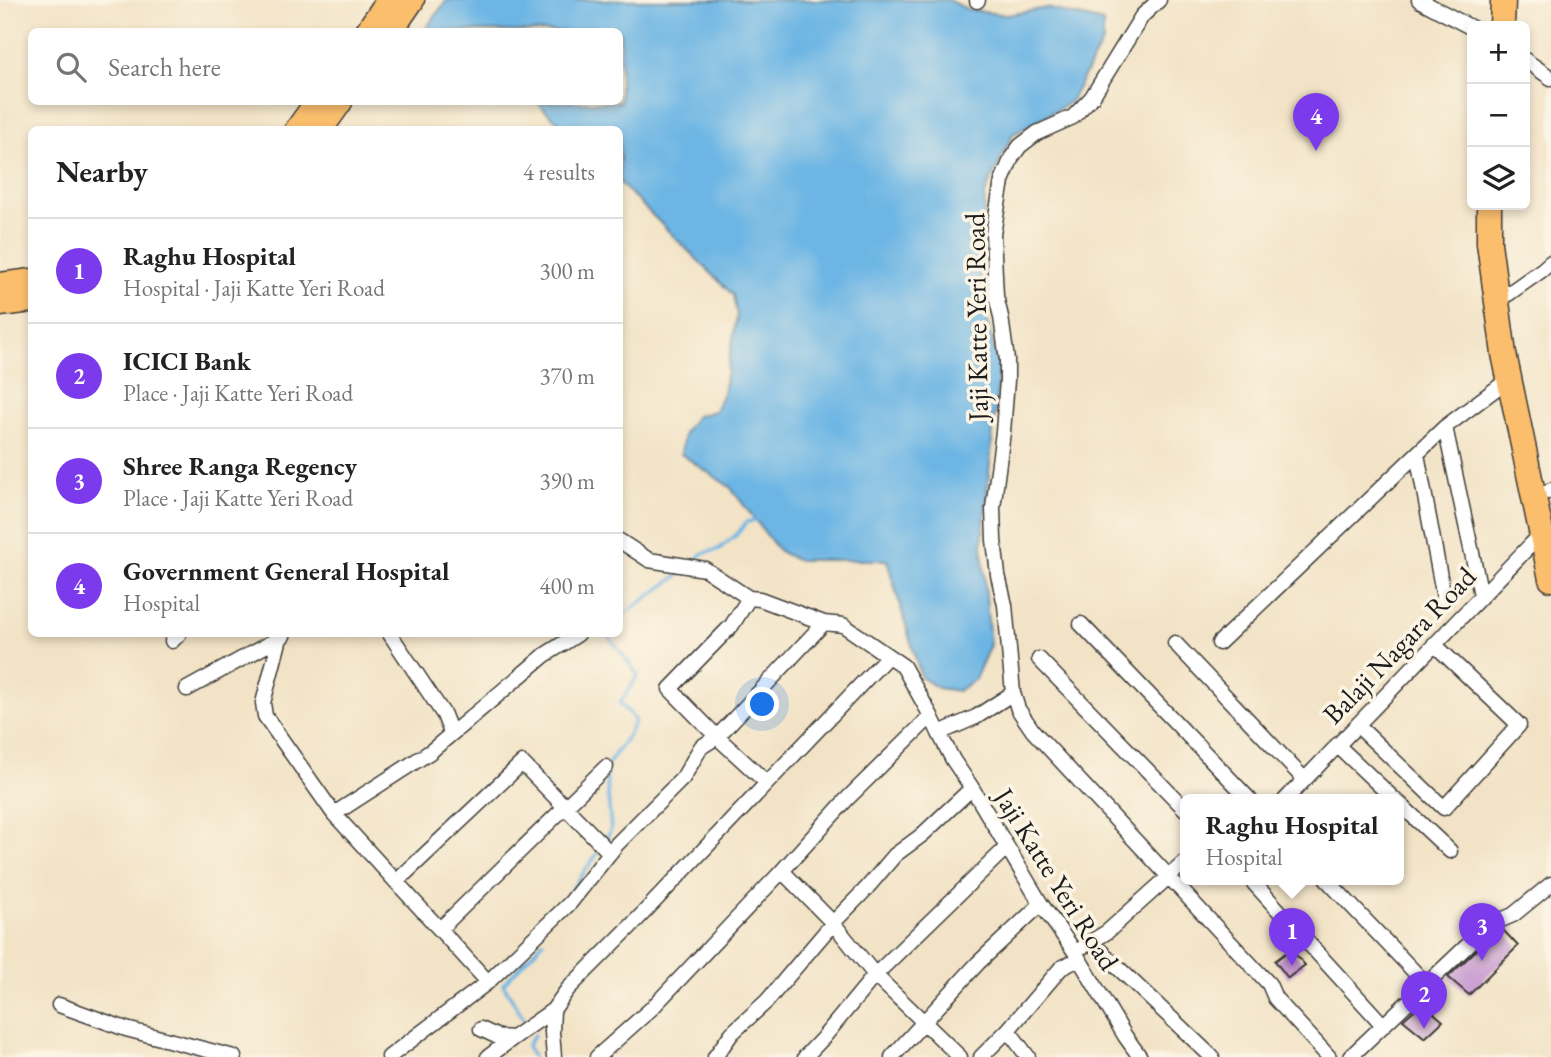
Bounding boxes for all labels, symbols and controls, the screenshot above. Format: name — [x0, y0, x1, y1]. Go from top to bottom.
map controls — [1467, 21, 1530, 210]
button: + — [1467, 21, 1530, 84]
search box — [28, 28, 623, 105]
icon: search — [52, 48, 90, 86]
text: Search here — [108, 50, 221, 84]
button: − — [1467, 84, 1530, 147]
pin: 4 — [1293, 93, 1339, 151]
button: layers — [1467, 147, 1530, 210]
text: Nearby — [56, 152, 148, 191]
text: 4 results — [523, 157, 595, 187]
street label: Jaji Katte Yeri Road — [956, 212, 996, 423]
text: Raghu Hospital — [123, 239, 296, 273]
text: 1 — [73, 256, 85, 286]
text: 300 m — [539, 256, 595, 286]
text: Hospital · Jaji Katte Yeri Road — [123, 273, 385, 303]
text: ICICI Bank — [123, 344, 251, 378]
text: 2 — [73, 361, 85, 391]
text: 370 m — [539, 361, 595, 391]
text: Place · Jaji Katte Yeri Road — [123, 378, 353, 408]
text: Shree Ranga Regency — [123, 449, 357, 483]
text: 3 — [73, 466, 85, 496]
text: 390 m — [539, 466, 595, 496]
text: Place · Jaji Katte Yeri Road — [123, 483, 353, 513]
text: Government General Hospital — [123, 554, 449, 588]
street label: Balaji Nagara Road — [1315, 558, 1484, 731]
text: 4 — [73, 571, 85, 601]
text: 400 m — [539, 571, 595, 601]
text: Hospital — [123, 588, 200, 618]
your location — [745, 687, 779, 721]
street label: Jaji Katte Yeri Road — [985, 779, 1128, 978]
popup — [1180, 794, 1404, 885]
text: Raghu Hospital — [1206, 808, 1378, 842]
text: Hospital — [1206, 842, 1282, 872]
pin: 3 — [1459, 903, 1505, 961]
pin: 1 — [1269, 908, 1315, 966]
pin: 2 — [1401, 971, 1447, 1029]

